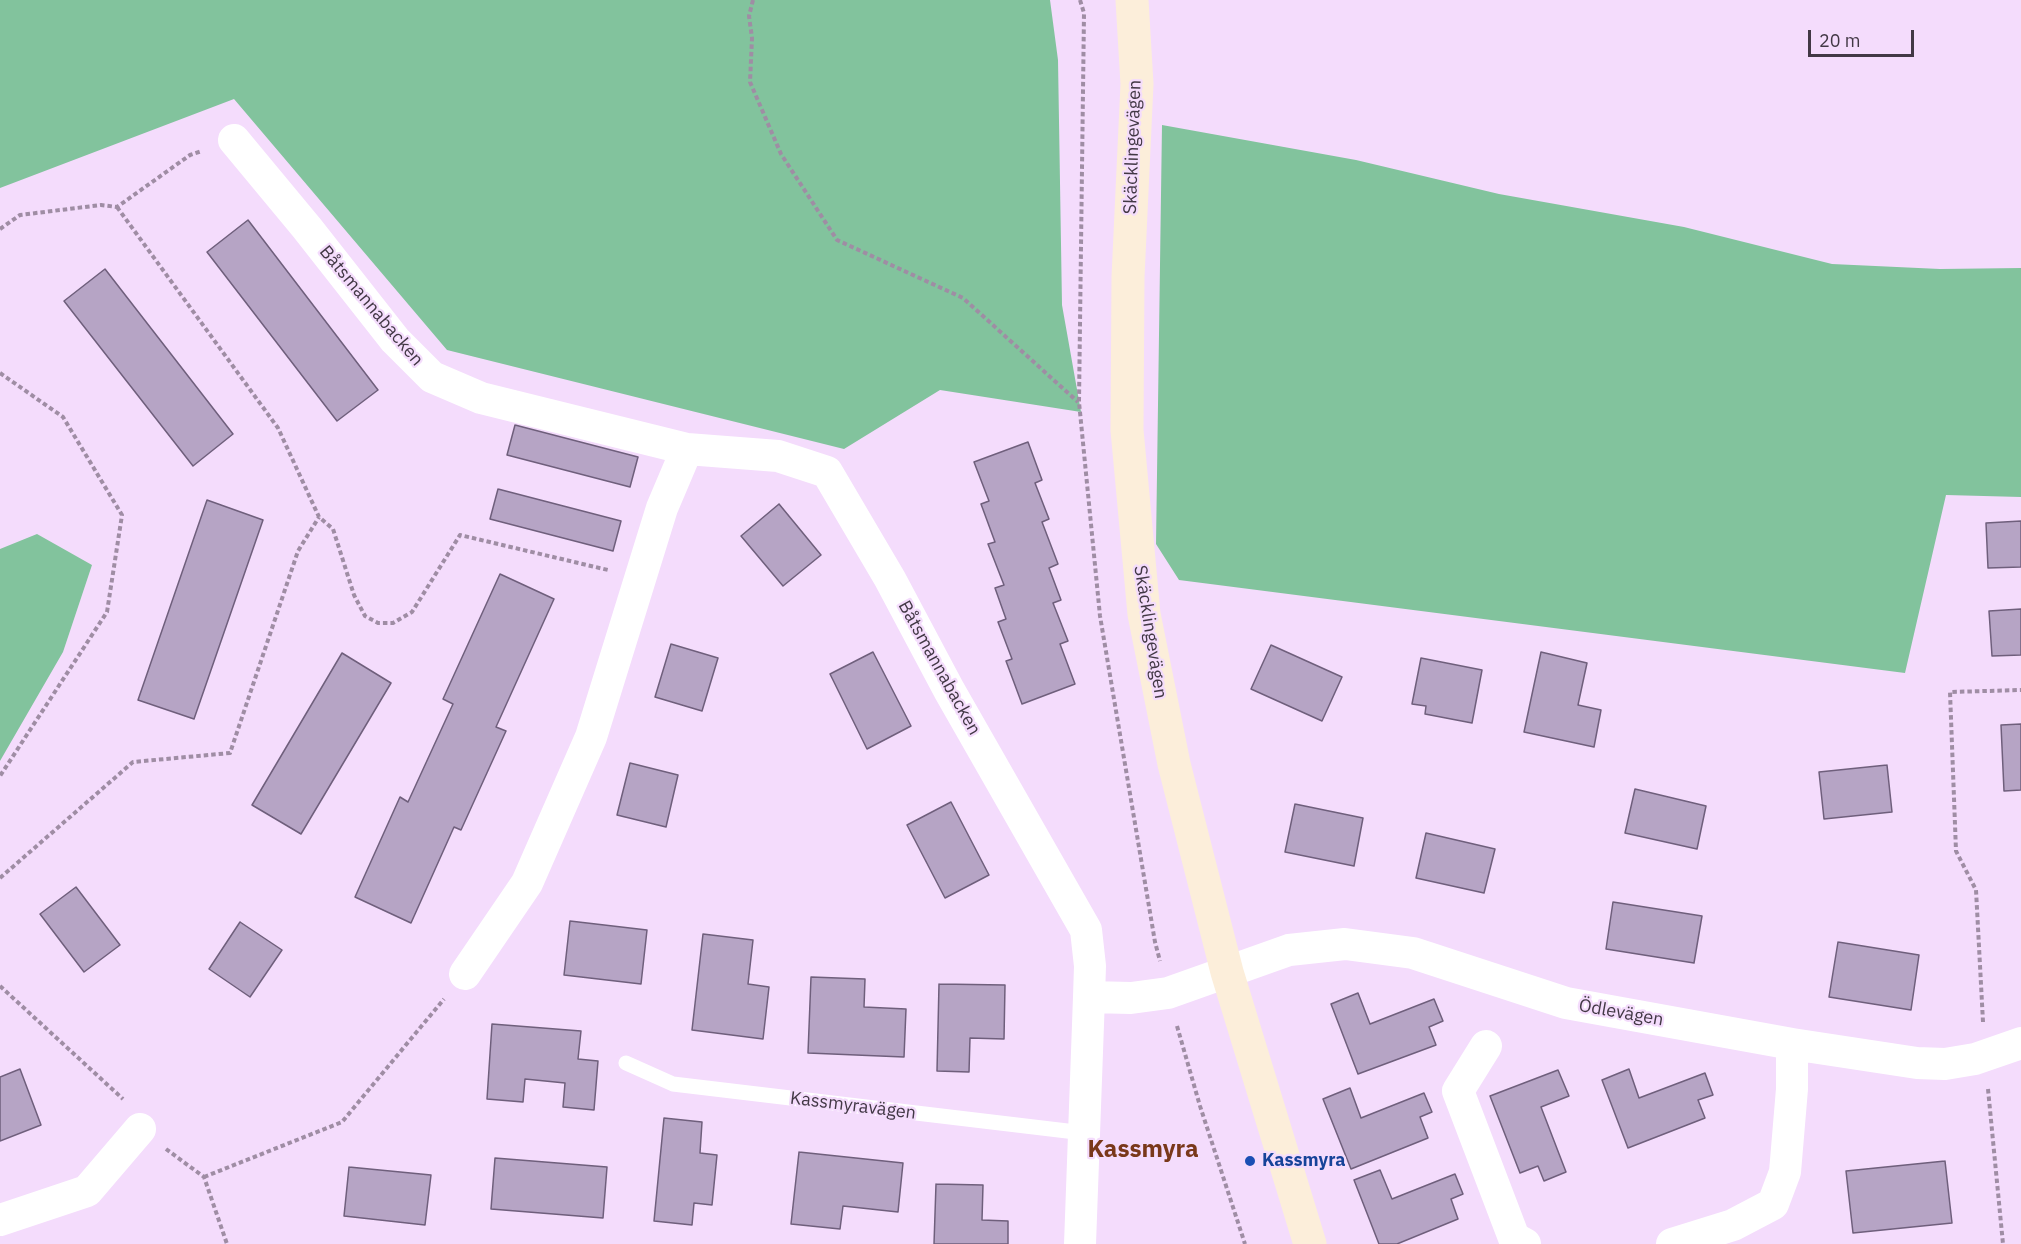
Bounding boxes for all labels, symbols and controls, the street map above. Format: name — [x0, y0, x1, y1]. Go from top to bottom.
scale bar — [1811, 18, 1918, 56]
text: 20 m — [1819, 29, 1861, 52]
street label: Skäcklingevägen — [1120, 79, 1146, 215]
street label: Båtsmannabacken — [314, 242, 428, 370]
street label: Skäcklingevägen — [1129, 564, 1171, 700]
street label: Båtsmannabacken — [893, 597, 985, 739]
street label: Ödlevägen — [1577, 995, 1665, 1031]
street label: Kassmyravägen — [789, 1088, 917, 1124]
district label: Kassmyra — [1087, 1136, 1199, 1164]
place label: Kassmyra — [1262, 1150, 1345, 1172]
marker: Kassmyra — [1243, 1154, 1257, 1168]

